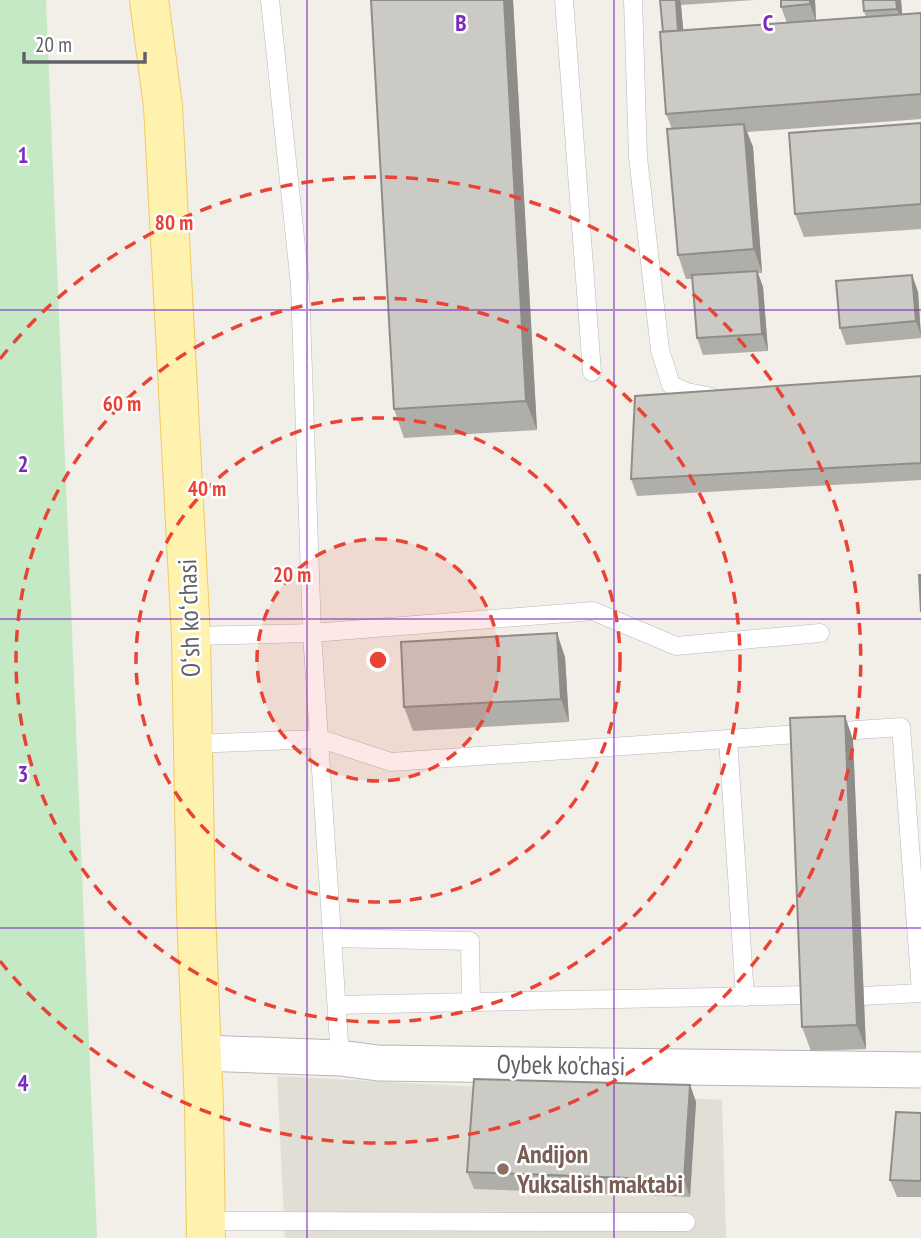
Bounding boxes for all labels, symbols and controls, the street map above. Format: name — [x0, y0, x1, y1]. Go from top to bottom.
text: B — [455, 8, 467, 37]
text: C — [763, 8, 774, 37]
scale bar — [24, 21, 145, 65]
text: 20 m — [35, 31, 72, 58]
text: 1 — [18, 140, 29, 169]
text: 80 m — [155, 209, 193, 236]
text: 60 m — [103, 390, 141, 417]
text: 2 — [18, 449, 29, 478]
text: 40 m — [188, 475, 226, 502]
street label: Oʻsh koʻchasi — [170, 558, 207, 678]
text: 20 m — [273, 561, 311, 588]
centre of rings — [366, 648, 390, 672]
text: 3 — [18, 759, 29, 788]
street label: Oybek ko'chasi — [496, 1047, 626, 1082]
text: 4 — [18, 1068, 29, 1097]
place label: Andijon Yuksalish maktabi — [516, 1137, 683, 1200]
marker: Andijon Yuksalish maktabi — [495, 1161, 511, 1177]

